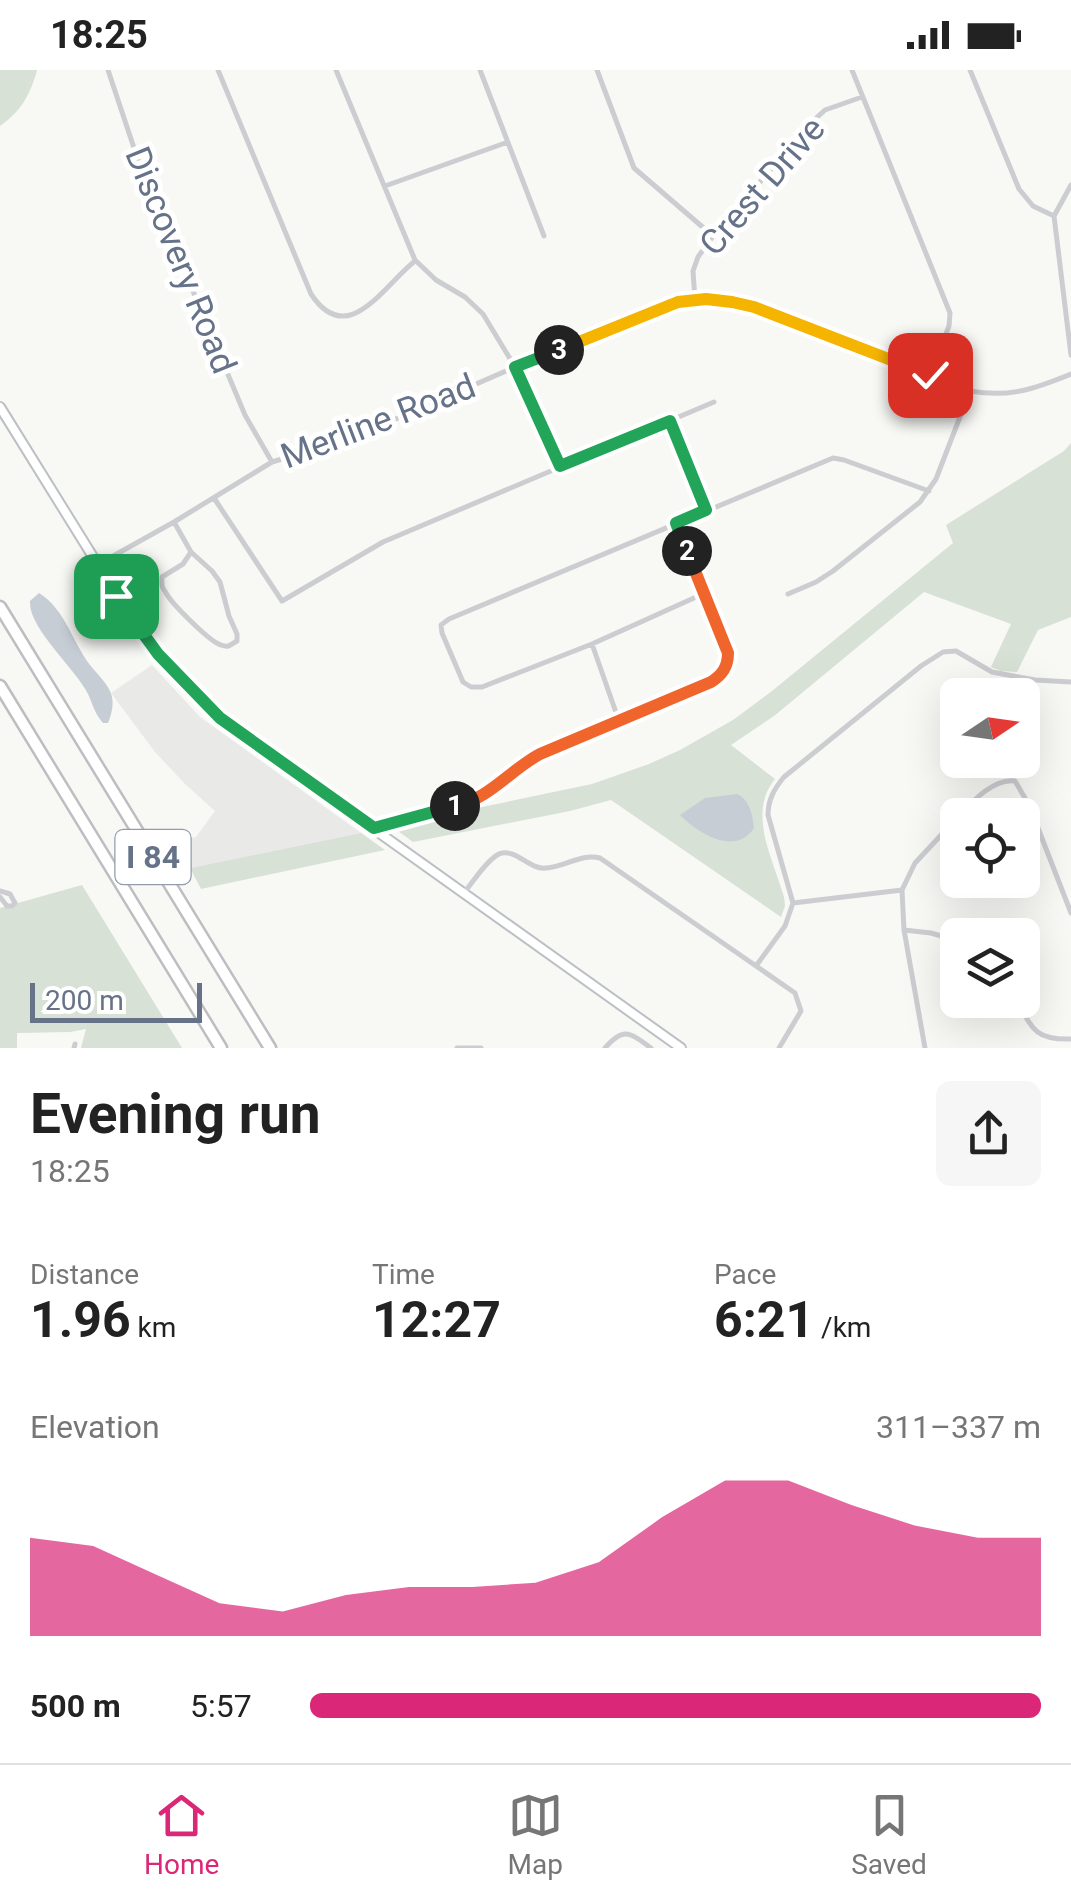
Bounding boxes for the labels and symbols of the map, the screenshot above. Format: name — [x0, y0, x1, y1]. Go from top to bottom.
street label: Crest Drive — [691, 109, 834, 264]
street label: Discovery Road — [116, 141, 245, 379]
pin: 3 — [534, 325, 584, 375]
pin — [888, 333, 973, 418]
street label: Merline Road — [275, 366, 481, 477]
pin: 2 — [662, 526, 712, 576]
pin — [74, 554, 159, 639]
north arrow — [940, 678, 1040, 778]
pin: 1 — [430, 781, 480, 831]
road number: I 84 — [116, 830, 190, 884]
scale bar — [30, 978, 202, 1023]

